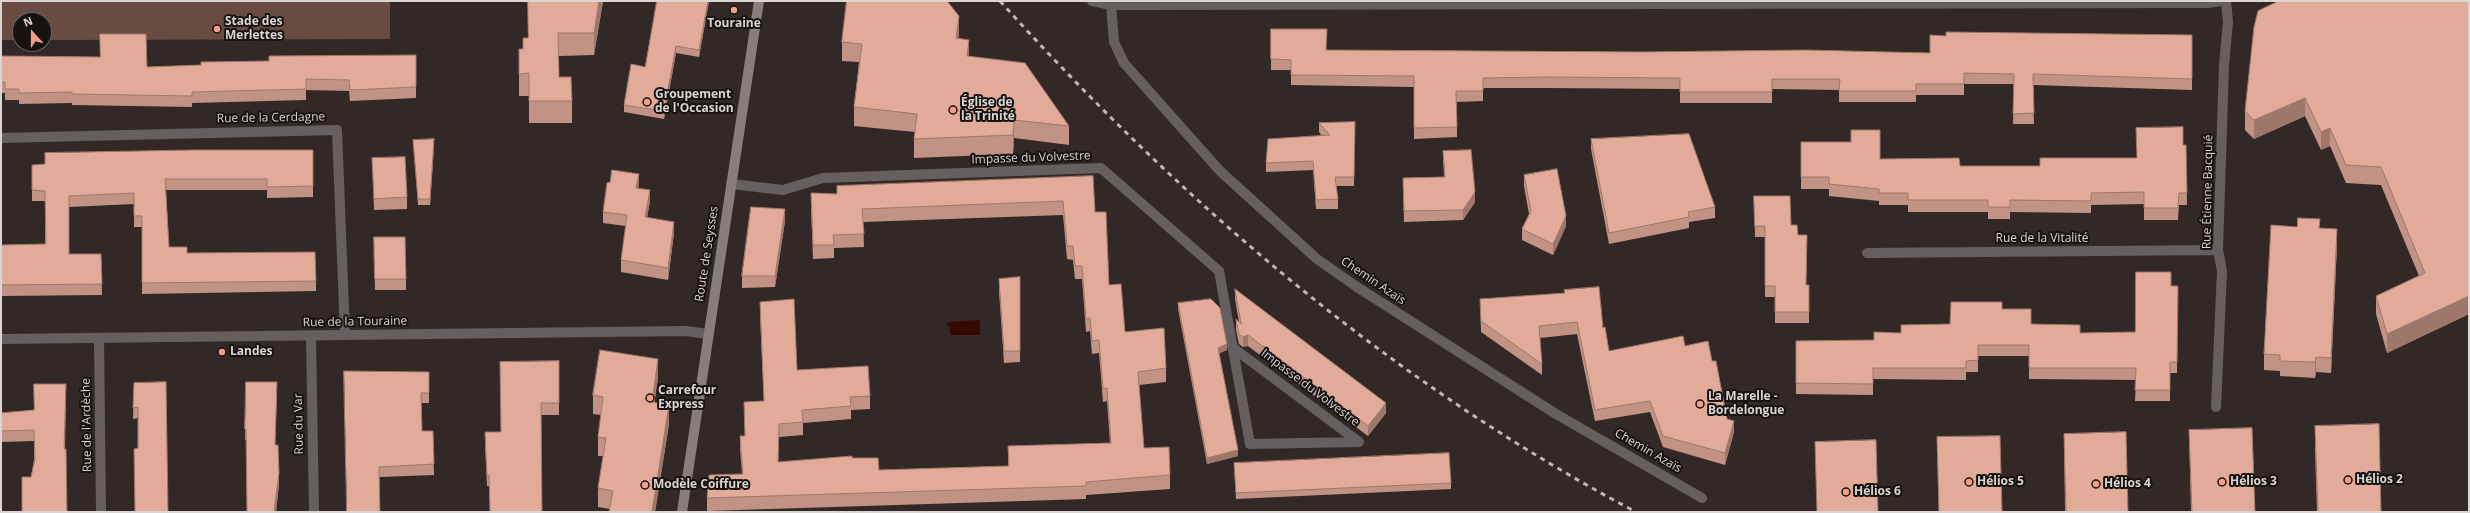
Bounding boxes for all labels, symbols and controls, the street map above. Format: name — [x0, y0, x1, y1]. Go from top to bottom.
marker: Touraine — [729, 5, 739, 15]
north arrow — [12, 12, 52, 52]
text: N — [21, 13, 35, 30]
place label: Stade des Merlettes — [225, 15, 283, 43]
place label: Touraine — [707, 17, 761, 31]
marker: Stade des Merlettes — [212, 24, 222, 34]
place label: Groupement de l'Occasion — [655, 88, 734, 116]
place label: Église de la Trinité — [961, 96, 1015, 124]
marker: Groupement de l'Occasion — [642, 97, 652, 107]
marker: Église de la Trinité — [948, 105, 958, 115]
street label: Rue de la Cerdagne — [217, 110, 325, 126]
street label: Rue Étienne Bacquié — [2200, 135, 2216, 249]
street label: Impasse du Volvestre — [971, 149, 1091, 167]
street label: Route de Seysses — [692, 205, 722, 303]
street label: Rue de la Vitalité — [1996, 232, 2088, 246]
street label: Chemin Azaïs — [1338, 254, 1408, 308]
street label: Rue de la Touraine — [303, 314, 407, 330]
place label: Landes — [230, 345, 273, 359]
street label: Impasse du Volvestre — [1258, 346, 1362, 430]
marker: Landes — [217, 347, 227, 357]
street label: Rue de l'Ardèche — [79, 378, 95, 472]
place label: Carrefour Express — [658, 384, 716, 412]
place label: La Marelle - Bordelongue — [1708, 390, 1784, 418]
street label: Rue du Var — [291, 393, 307, 455]
marker: Carrefour Express — [645, 393, 655, 403]
marker: La Marelle - Bordelongue — [1695, 399, 1705, 409]
street label: Chemin Azaïs — [1612, 426, 1684, 476]
place label: Hélios 2 — [2356, 473, 2403, 487]
place label: Hélios 5 — [1977, 475, 2024, 489]
place label: Hélios 3 — [2230, 475, 2277, 489]
marker: Hélios 2 — [2343, 475, 2353, 485]
marker: Hélios 5 — [1964, 477, 1974, 487]
place label: Hélios 4 — [2104, 477, 2151, 491]
marker: Hélios 3 — [2217, 477, 2227, 487]
place label: Modèle Coiffure — [653, 478, 749, 492]
marker: Hélios 4 — [2091, 479, 2101, 489]
marker: Modèle Coiffure — [640, 480, 650, 490]
place label: Hélios 6 — [1854, 485, 1901, 499]
marker: Hélios 6 — [1841, 487, 1851, 497]

